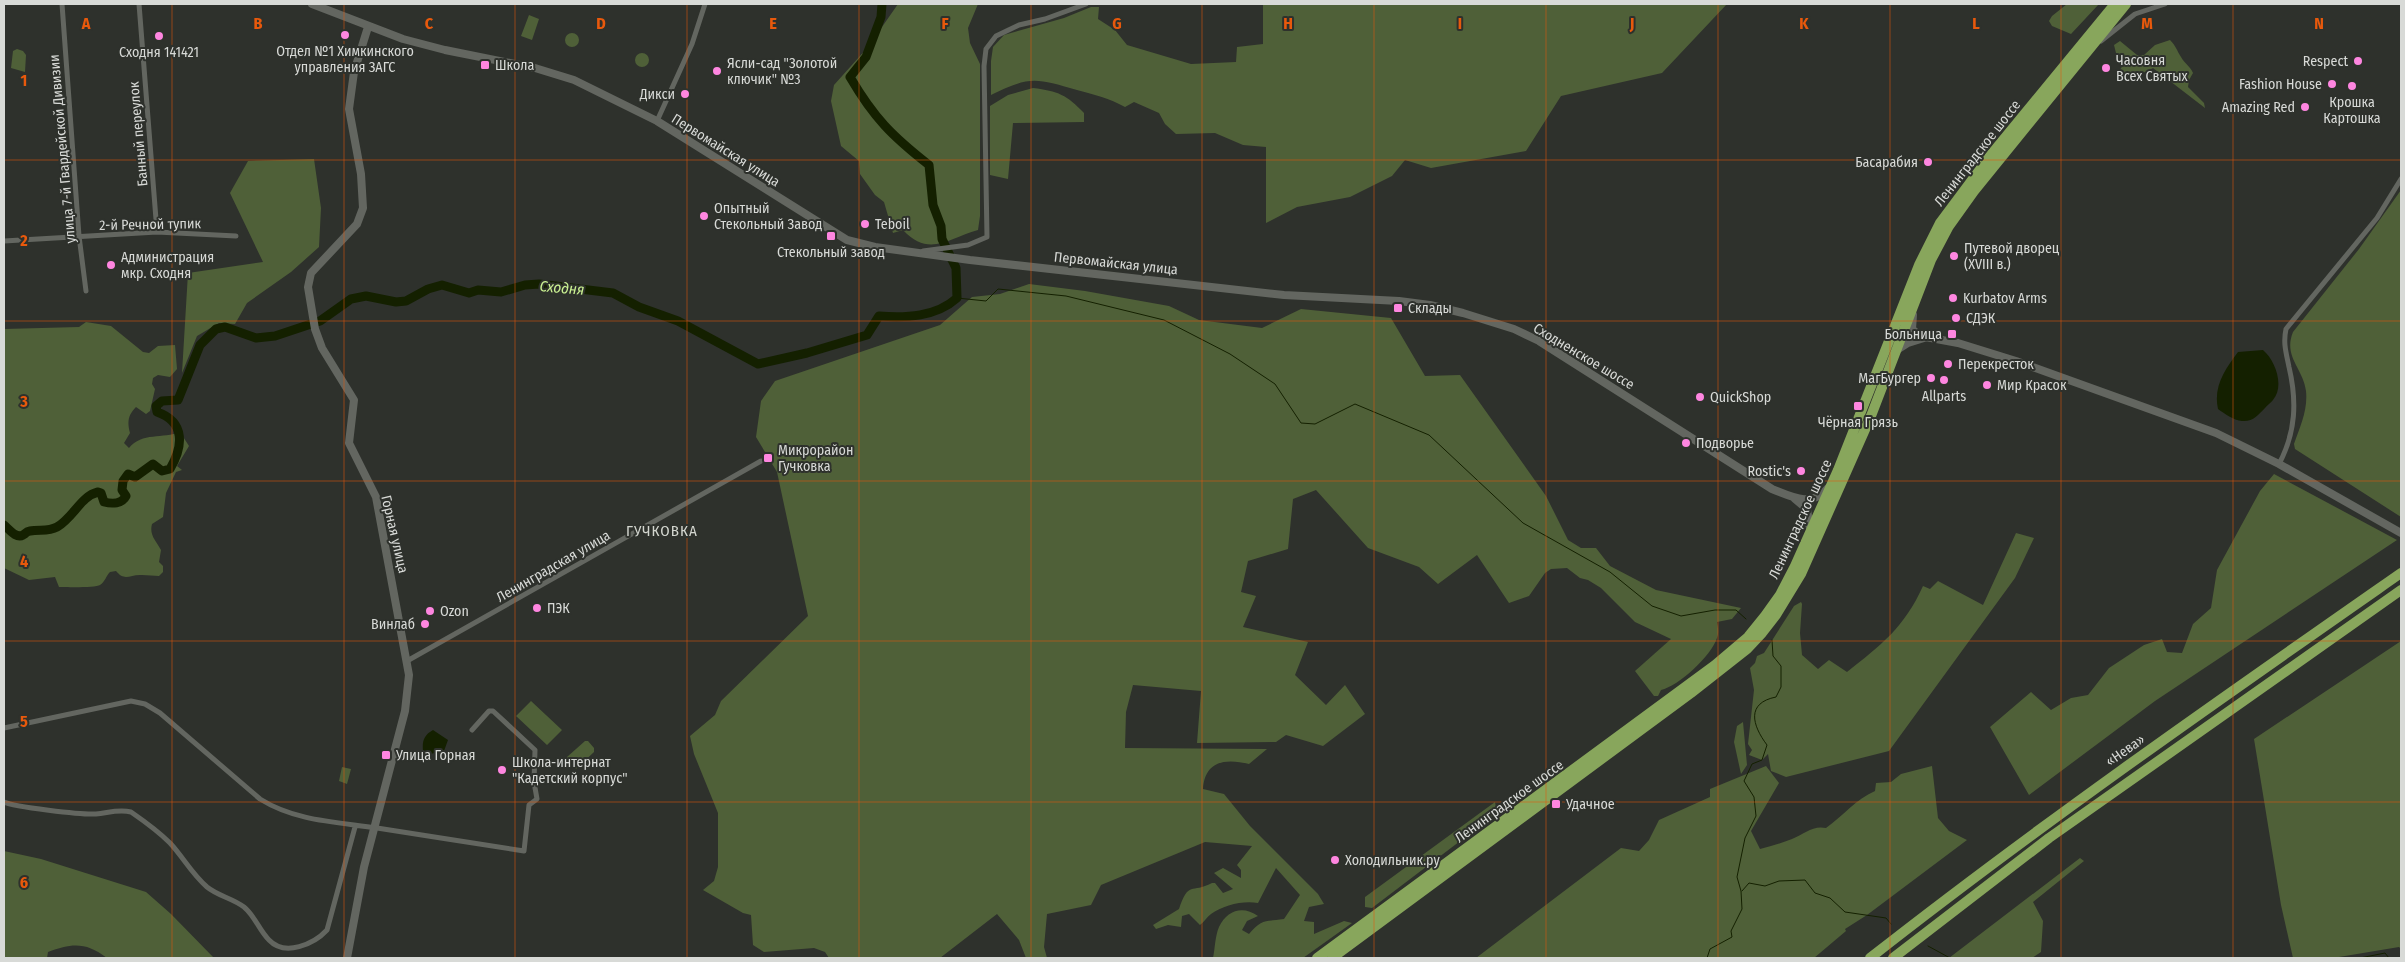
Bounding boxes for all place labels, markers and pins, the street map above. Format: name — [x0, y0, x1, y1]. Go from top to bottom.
marker: Отдел №1 Химкинского управления ЗАГС — [339, 29, 351, 41]
marker: Сходня 141421 — [153, 30, 165, 42]
place label: Отдел №1 Химкинского управления ЗАГС — [276, 43, 414, 76]
place label: Сходня 141421 — [119, 44, 199, 61]
place label: Часовня Всех Святых — [2116, 52, 2188, 85]
place label: Respect — [2303, 53, 2348, 70]
place label: Ясли-сад "Золотой ключик" №3 — [727, 55, 837, 88]
marker: Respect — [2352, 55, 2364, 67]
place label: Школа — [495, 57, 534, 74]
marker: Школа — [479, 59, 491, 71]
marker: Часовня Всех Святых — [2100, 62, 2112, 74]
marker: Ясли-сад "Золотой ключик" №3 — [711, 65, 723, 77]
place label: Fashion House — [2239, 76, 2322, 93]
marker: Fashion House — [2326, 78, 2338, 90]
marker: Крошка Картошка — [2346, 80, 2358, 92]
place label: Дикси — [639, 86, 675, 103]
marker: Дикси — [679, 88, 691, 100]
place label: Крошка Картошка — [2323, 94, 2381, 127]
place label: Amazing Red — [2222, 99, 2295, 116]
marker: Amazing Red — [2299, 101, 2311, 113]
place label: Басарабия — [1855, 154, 1918, 171]
marker: Басарабия — [1922, 156, 1934, 168]
place label: Опытный Стекольный Завод — [714, 200, 822, 233]
marker: Опытный Стекольный Завод — [698, 210, 710, 222]
place label: Teboil — [875, 216, 910, 233]
marker: Teboil — [859, 218, 871, 230]
marker: Стекольный завод — [825, 230, 837, 242]
place label: Путевой дворец (XVIII в.) — [1964, 240, 2060, 273]
place label: Стекольный завод — [777, 244, 885, 261]
place label: Администрация мкр. Сходня — [121, 249, 214, 282]
marker: Путевой дворец (XVIII в.) — [1948, 250, 1960, 262]
marker: Администрация мкр. Сходня — [105, 259, 117, 271]
place label: Kurbatov Arms — [1963, 290, 2047, 307]
marker: Kurbatov Arms — [1947, 292, 1959, 304]
place label: Склады — [1408, 300, 1452, 317]
marker: Склады — [1392, 302, 1404, 314]
place label: СДЭК — [1966, 310, 1996, 327]
marker: СДЭК — [1950, 312, 1962, 324]
place label: Больница — [1885, 326, 1942, 343]
marker: Больница — [1946, 328, 1958, 340]
place label: Перекресток — [1958, 356, 2034, 373]
marker: Перекресток — [1942, 358, 1954, 370]
place label: МагБургер — [1858, 370, 1921, 387]
marker: МагБургер — [1925, 372, 1937, 384]
marker: Allparts — [1938, 374, 1950, 386]
place label: Мир Красок — [1997, 377, 2067, 394]
marker: Мир Красок — [1981, 379, 1993, 391]
place label: Allparts — [1922, 388, 1966, 405]
place label: QuickShop — [1710, 389, 1771, 406]
marker: QuickShop — [1694, 391, 1706, 403]
marker: Чёрная Грязь — [1852, 400, 1864, 412]
place label: Чёрная Грязь — [1818, 414, 1899, 431]
place label: Подворье — [1696, 435, 1754, 452]
marker: Подворье — [1680, 437, 1692, 449]
place label: Микрорайон Гучковка — [778, 442, 853, 475]
marker: Микрорайон Гучковка — [762, 452, 774, 464]
place label: Rostic's — [1747, 463, 1791, 480]
marker: Rostic's — [1795, 465, 1807, 477]
place label: ПЭК — [547, 600, 570, 617]
marker: ПЭК — [531, 602, 543, 614]
place label: Ozon — [440, 603, 469, 620]
marker: Ozon — [424, 605, 436, 617]
place label: Винлаб — [371, 616, 415, 633]
marker: Винлаб — [419, 618, 431, 630]
place label: Улица Горная — [395, 747, 476, 764]
marker: Улица Горная — [380, 749, 392, 761]
place label: Школа-интернат "Кадетский корпус" — [512, 754, 628, 787]
marker: Школа-интернат "Кадетский корпус" — [496, 764, 508, 776]
place label: Удачное — [1565, 796, 1615, 813]
marker: Удачное — [1550, 798, 1562, 810]
place label: Холодильник.ру — [1345, 852, 1440, 869]
marker: Холодильник.ру — [1329, 854, 1341, 866]

